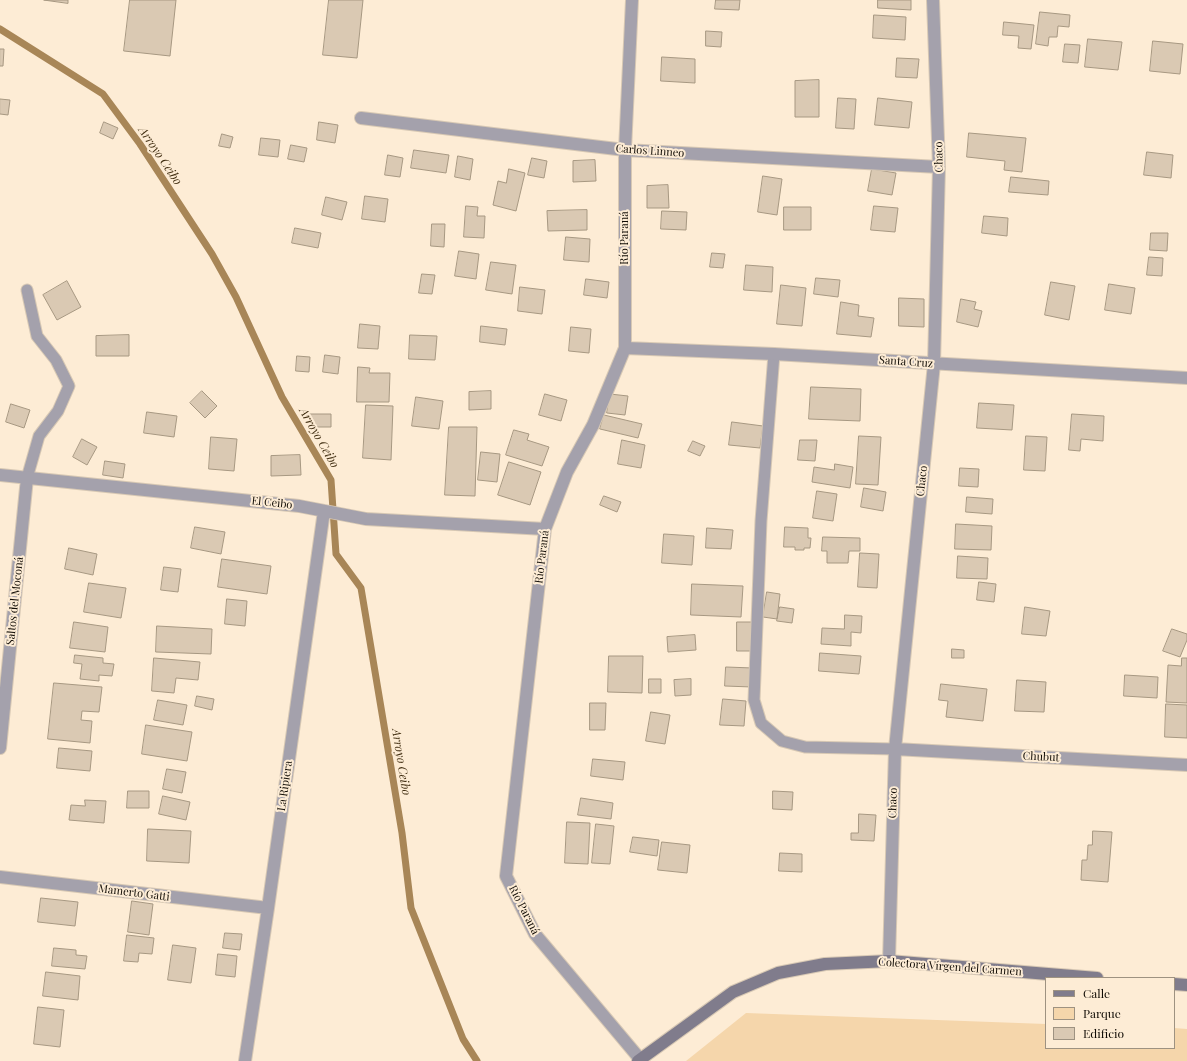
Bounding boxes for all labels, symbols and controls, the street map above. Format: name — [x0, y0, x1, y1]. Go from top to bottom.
water label: Arroyo Ceibo — [135, 124, 185, 188]
street label: Chaco — [932, 141, 946, 173]
street label: Carlos Linneo — [615, 142, 685, 160]
street label: Río Paraná — [618, 211, 632, 265]
street label: Santa Cruz — [879, 354, 933, 370]
water label: Arroyo Ceibo — [296, 405, 342, 471]
street label: Chaco — [914, 465, 930, 497]
street label: El Ceibo — [251, 494, 293, 512]
street label: Río Paraná — [532, 530, 552, 584]
street label: Saltos del Moconá — [4, 556, 26, 646]
water label: Arroyo Ceibo — [389, 728, 413, 796]
street label: Chubut — [1022, 749, 1060, 765]
street label: La Ripiera — [275, 760, 295, 812]
street label: Chaco — [886, 787, 900, 819]
street label: Mamerto Gatti — [98, 882, 170, 904]
street label: Río Paraná — [506, 883, 542, 937]
street label: Colectora Vírgen del Carmen — [878, 955, 1022, 979]
legend — [1045, 977, 1175, 1049]
text: Calle — [1083, 985, 1110, 1001]
text: Parque — [1083, 1005, 1121, 1021]
text: Edificio — [1083, 1025, 1124, 1041]

